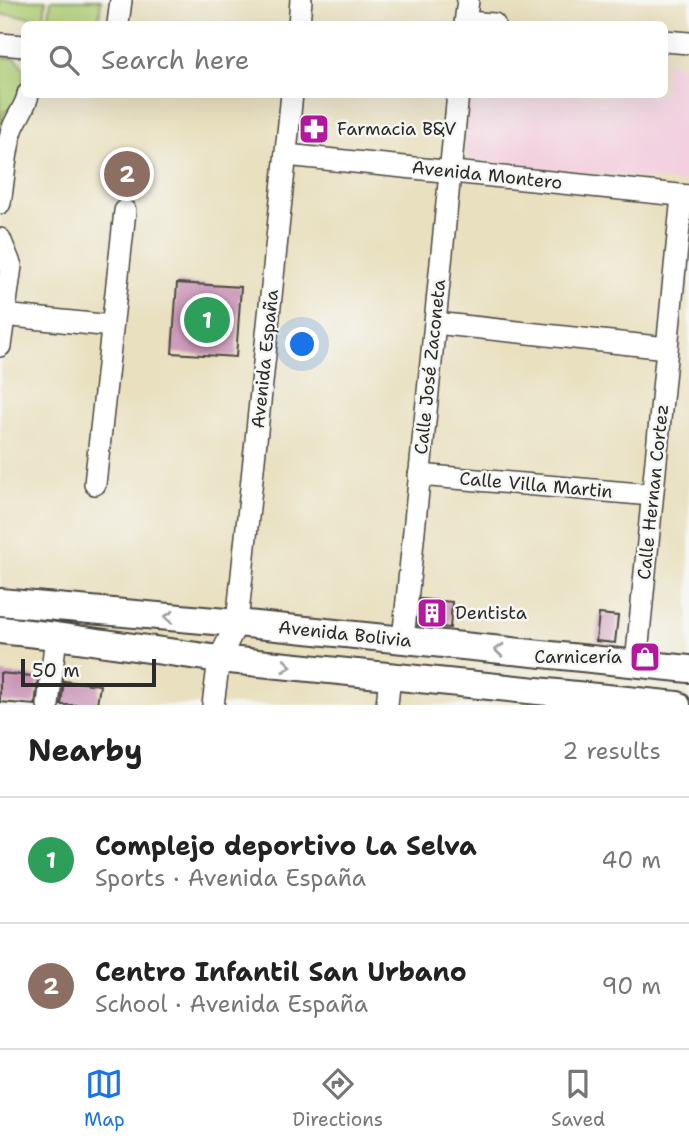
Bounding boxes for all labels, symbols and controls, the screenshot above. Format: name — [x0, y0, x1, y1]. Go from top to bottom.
search box — [21, 21, 668, 98]
icon: search — [45, 41, 83, 79]
text: Search here — [101, 42, 250, 77]
pharmacy icon: Farmacia B&V — [297, 112, 331, 146]
place label: Farmacia B&V — [337, 117, 456, 141]
pin: 2 — [104, 148, 150, 200]
street label: Avenida Montero — [411, 155, 563, 195]
street label: Calle José Zaconeta — [409, 278, 451, 456]
street label: Avenida España — [246, 288, 284, 430]
pin: 1 — [184, 294, 230, 346]
your location — [285, 327, 319, 361]
street label: Calle Hernan Cortez — [632, 403, 674, 581]
street label: Calle Villa Martin — [458, 466, 614, 504]
building icon: Dentista — [415, 596, 449, 630]
place label: Dentista — [455, 601, 527, 625]
one-way arrow — [163, 610, 174, 625]
street label: Avenida Bolivia — [277, 615, 413, 653]
shop icon: Carnicería — [628, 640, 662, 674]
one-way arrow — [493, 643, 504, 658]
place label: Carnicería — [534, 645, 622, 669]
scale bar — [21, 656, 156, 688]
text: 50 m — [32, 658, 80, 683]
one-way arrow — [282, 658, 293, 673]
text: Nearby — [28, 730, 143, 771]
text: 2 results — [562, 736, 661, 766]
text: Complejo deportivo La Selva — [95, 828, 477, 863]
text: 1 — [46, 845, 56, 875]
text: 40 m — [601, 845, 661, 875]
text: Sports · Avenida España — [95, 863, 366, 893]
text: Centro Infantil San Urbano — [95, 954, 467, 989]
text: 2 — [43, 971, 59, 1001]
text: 90 m — [601, 971, 661, 1001]
text: School · Avenida España — [95, 989, 368, 1019]
tab: Map — [84, 1065, 125, 1132]
tab: Directions — [293, 1065, 383, 1132]
tab: Saved — [551, 1065, 605, 1132]

